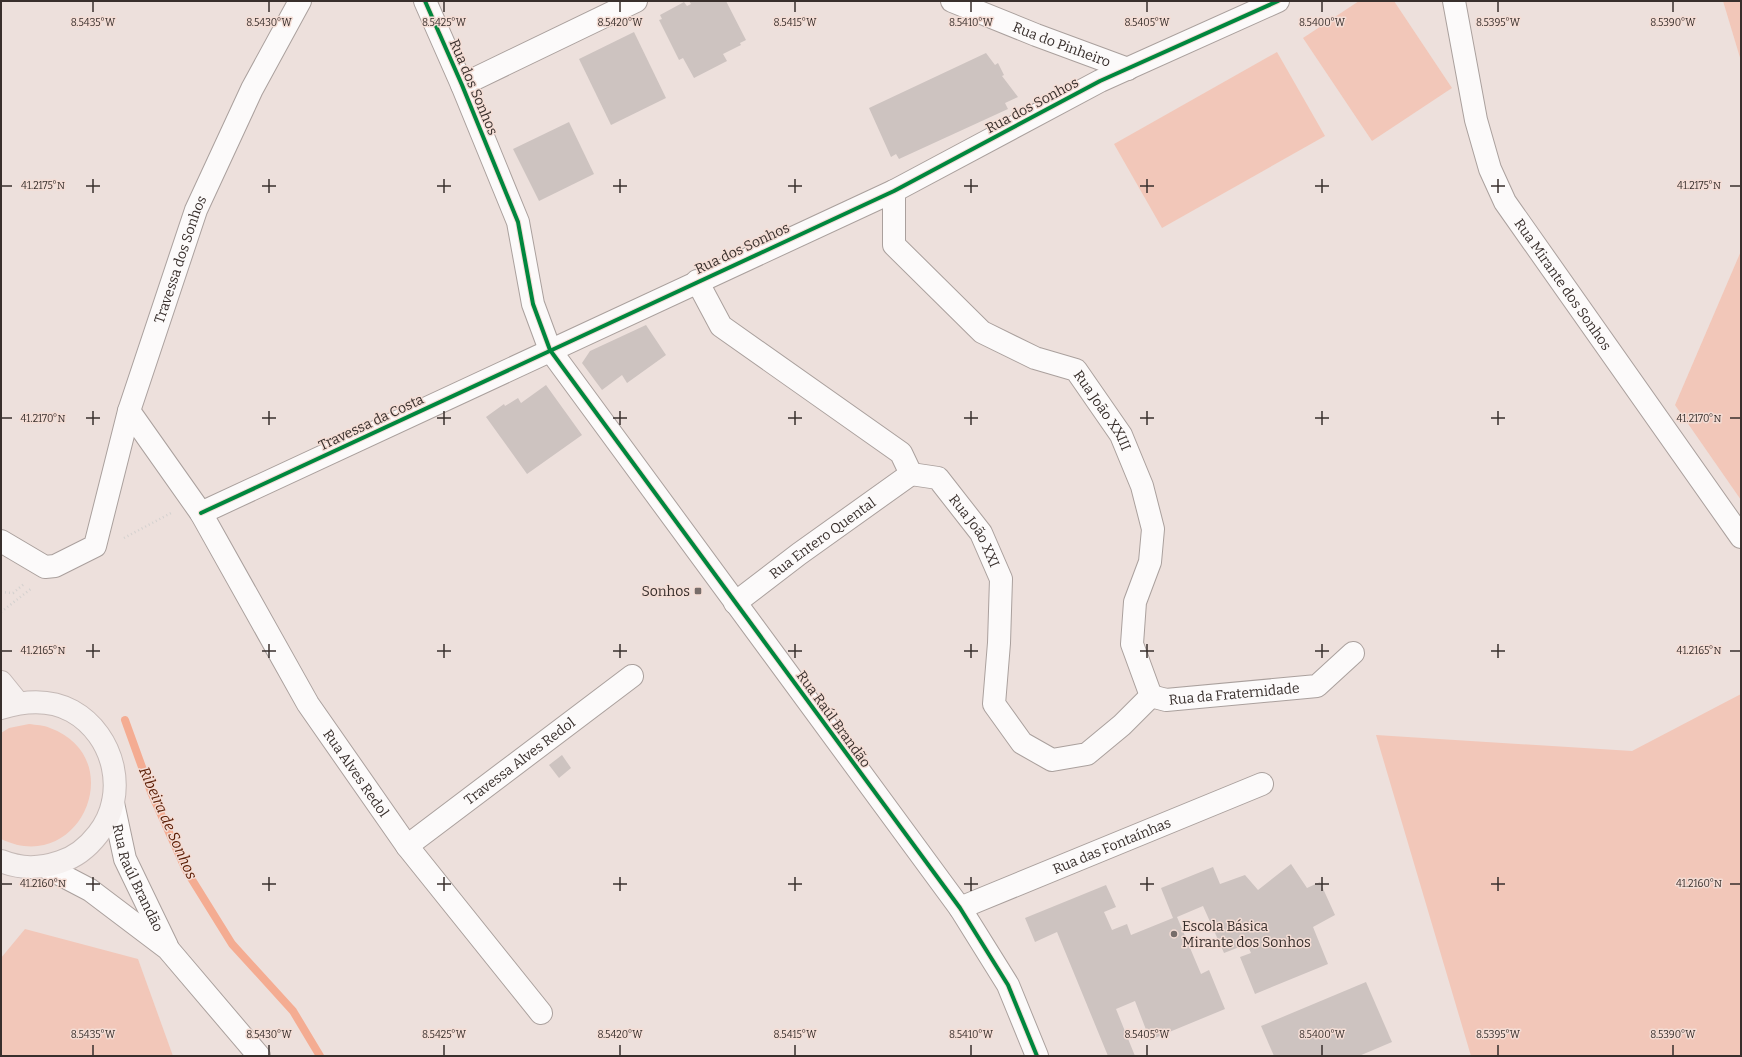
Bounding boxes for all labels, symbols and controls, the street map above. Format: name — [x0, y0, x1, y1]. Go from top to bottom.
text: 8.5435°W — [71, 17, 116, 29]
text: 8.5430°W — [246, 17, 292, 29]
text: 8.5425°W — [422, 17, 467, 29]
text: 8.5420°W — [597, 17, 643, 29]
text: 8.5415°W — [774, 17, 817, 29]
text: 8.5410°W — [949, 17, 994, 29]
text: 8.5405°W — [1124, 17, 1170, 29]
text: 8.5400°W — [1299, 17, 1346, 29]
text: 8.5395°W — [1476, 17, 1521, 29]
text: 8.5390°W — [1650, 17, 1696, 29]
street label: Rua do Pinheiro — [1010, 19, 1113, 71]
street label: Rua dos Sonhos — [446, 37, 501, 138]
street label: Rua dos Sonhos — [983, 74, 1081, 137]
text: 41.2175°N — [21, 180, 65, 192]
text: 41.2175°N — [1677, 180, 1721, 192]
street label: Travessa dos Sonhos — [151, 193, 211, 326]
street label: Rua Mirante dos Sonhos — [1510, 216, 1615, 354]
street label: Rua dos Sonhos — [692, 219, 792, 278]
street label: Rua João XXIII — [1070, 367, 1134, 453]
street label: Travessa da Costa — [316, 391, 427, 454]
text: 41.2170°N — [21, 413, 66, 425]
text: 41.2170°N — [1677, 413, 1722, 425]
street label: Rua João XXI — [945, 491, 1003, 570]
street label: Rua Entero Quental — [766, 494, 879, 583]
place label: Sonhos — [641, 583, 690, 600]
marker: Sonhos — [693, 586, 703, 596]
text: 41.2165°N — [21, 645, 65, 657]
text: 41.2165°N — [1677, 645, 1721, 657]
street label: Rua Raúl Brandão — [793, 668, 874, 771]
street label: Rua da Fraternidade — [1168, 680, 1300, 709]
street label: Travessa Alves Redol — [461, 714, 579, 809]
street label: Rua Alves Redol — [319, 726, 392, 820]
water label: Ribeira de Sonhos — [135, 764, 201, 882]
street label: Rua das Fontaínhas — [1050, 814, 1174, 878]
street label: Rua Raúl Brandão — [109, 822, 167, 934]
text: 41.2160°N — [20, 878, 66, 890]
text: 41.2160°N — [1676, 878, 1722, 890]
place label: Escola Básica Mirante dos Sonhos — [1182, 918, 1311, 951]
marker: Escola Básica Mirante dos Sonhos — [1169, 929, 1179, 939]
text: 8.5435°W — [71, 1029, 116, 1041]
text: 8.5430°W — [246, 1029, 292, 1041]
text: 8.5425°W — [422, 1029, 467, 1041]
text: 8.5420°W — [597, 1029, 643, 1041]
text: 8.5415°W — [774, 1029, 817, 1041]
text: 8.5410°W — [949, 1029, 994, 1041]
text: 8.5405°W — [1124, 1029, 1170, 1041]
text: 8.5400°W — [1299, 1029, 1346, 1041]
text: 8.5395°W — [1476, 1029, 1521, 1041]
text: 8.5390°W — [1650, 1029, 1696, 1041]

